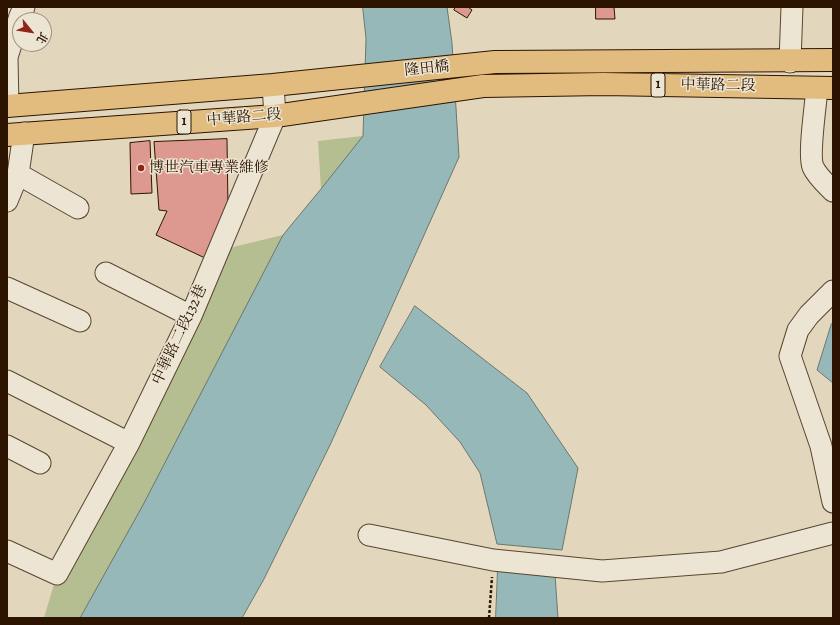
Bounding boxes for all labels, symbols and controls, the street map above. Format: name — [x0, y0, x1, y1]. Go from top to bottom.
north arrow — [12, 12, 52, 52]
text: 北 — [33, 29, 51, 46]
street label: 隆田橋 — [404, 58, 450, 80]
road number: 1 — [651, 73, 665, 97]
street label: 中華路二段 — [680, 76, 756, 96]
street label: 中華路二段 — [206, 106, 282, 130]
road number: 1 — [177, 110, 191, 134]
place label: 博世汽車專業維修 — [149, 159, 269, 177]
marker: 博世汽車專業維修 — [136, 163, 146, 173]
street label: 中華路二段132巷 — [149, 282, 211, 388]

